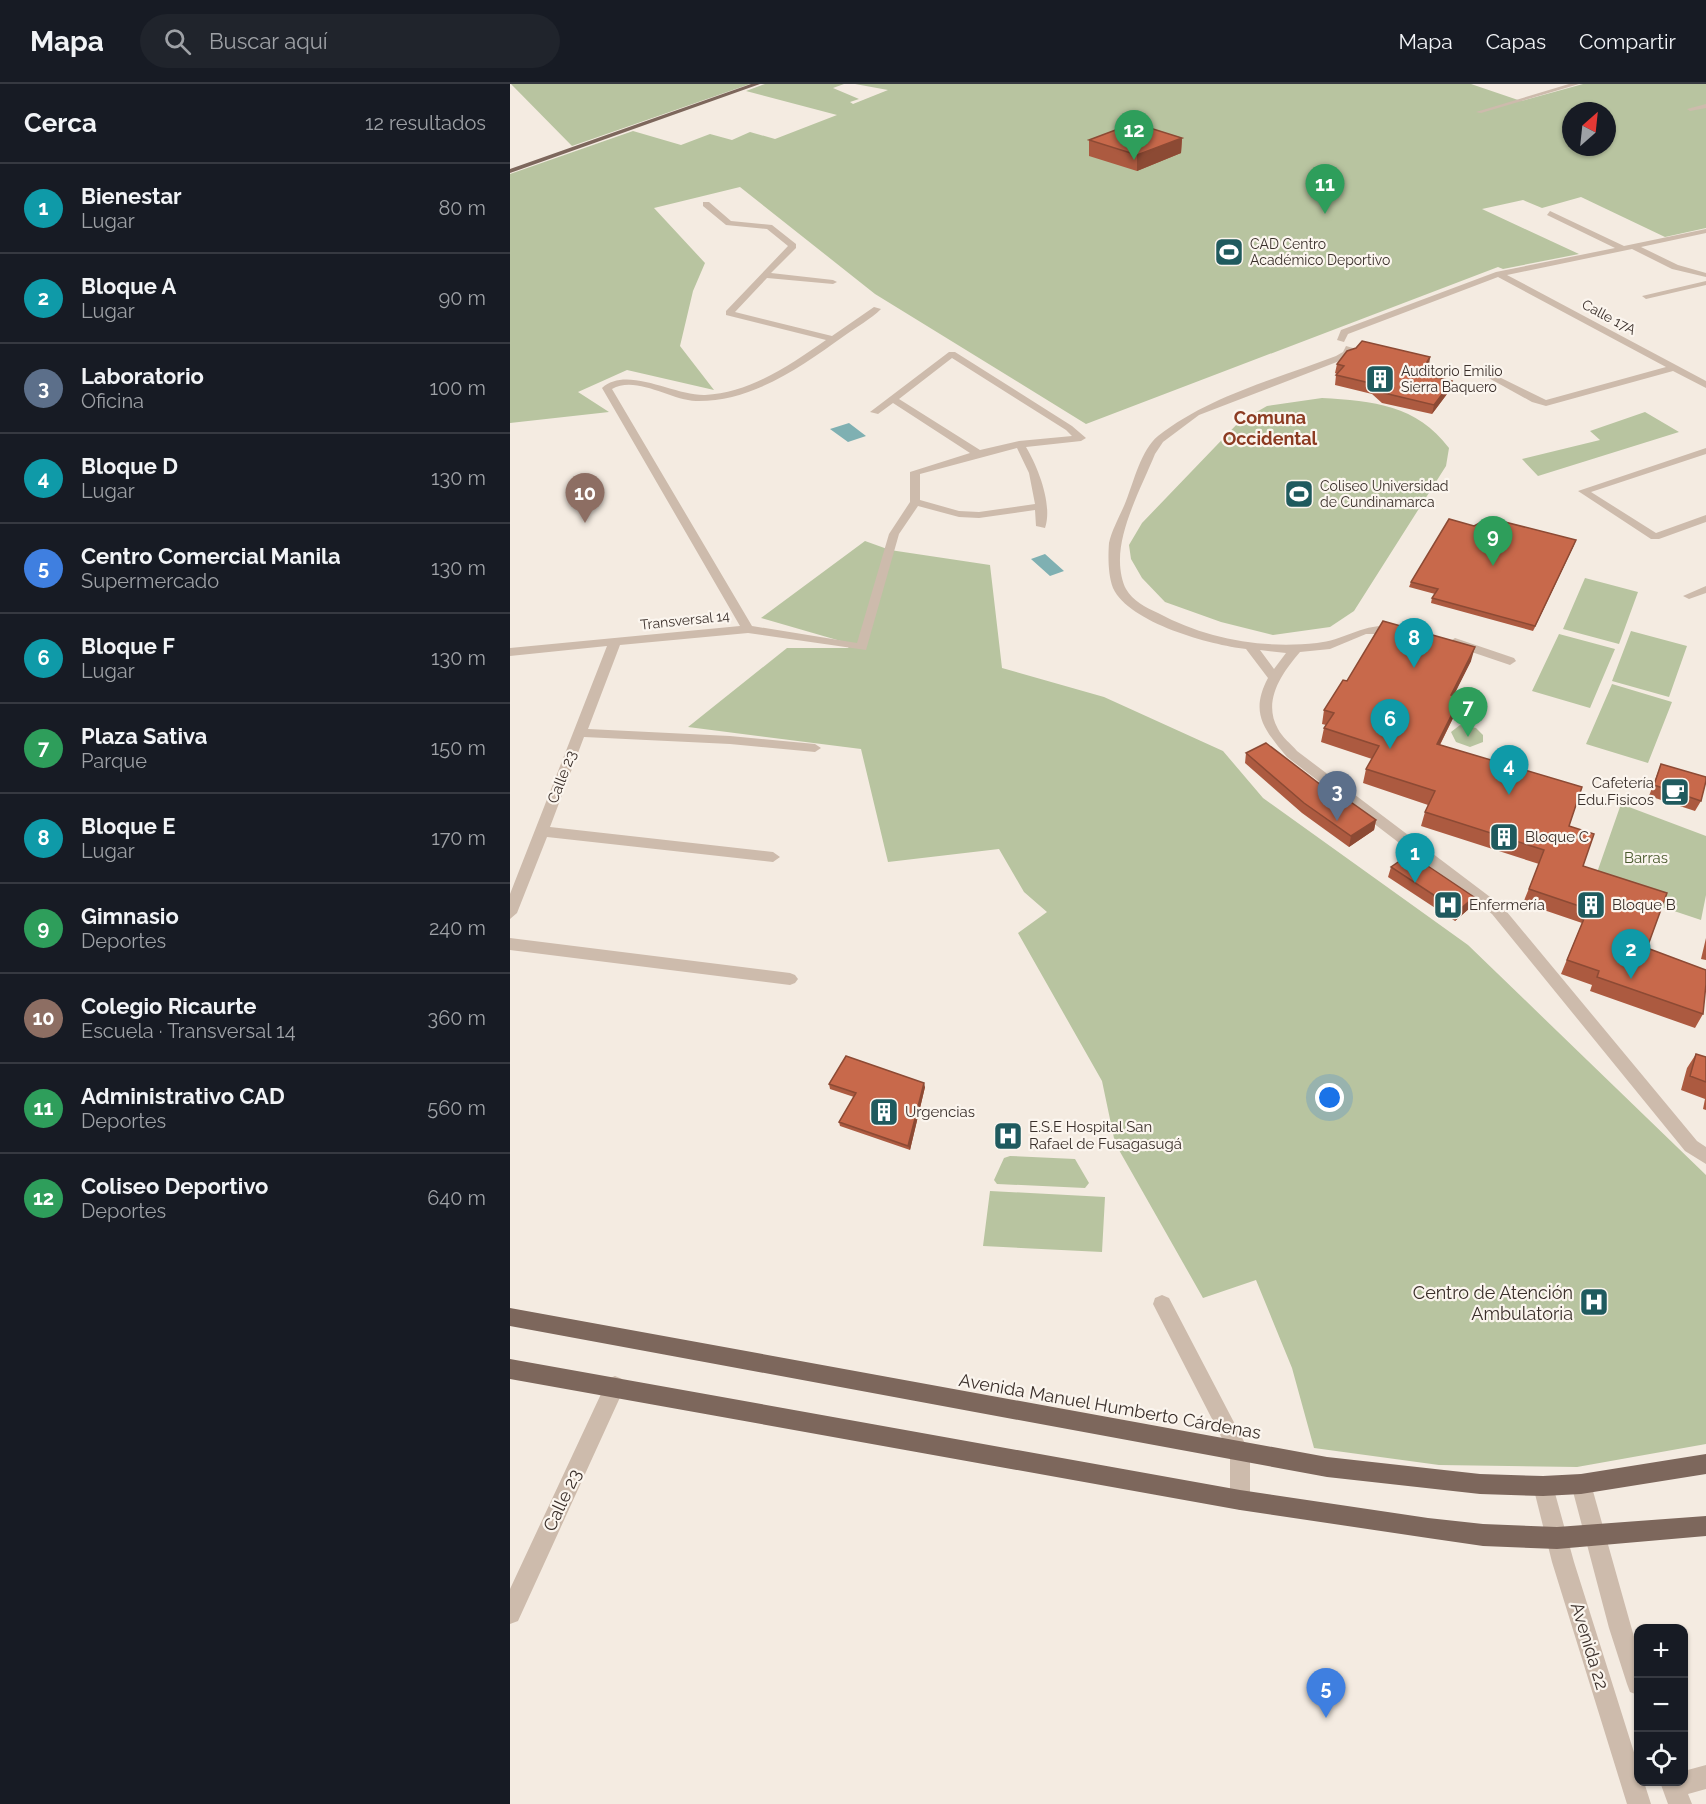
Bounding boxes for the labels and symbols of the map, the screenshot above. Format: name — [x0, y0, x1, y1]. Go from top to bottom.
north arrow — [1562, 102, 1616, 156]
pin: 12 — [1114, 110, 1154, 160]
pin: 11 — [1306, 164, 1344, 214]
sports icon: CAD Centro Académico Deportivo — [1213, 236, 1245, 268]
place label: CAD Centro Académico Deportivo — [1250, 236, 1390, 268]
street label: Calle 17A — [1579, 296, 1639, 338]
building icon: Auditorio Emilio Sierra Baquero — [1364, 363, 1396, 395]
place label: Auditorio Emilio Sierra Baquero — [1401, 363, 1503, 395]
district label: Comuna Occidental — [1223, 407, 1318, 449]
pin: 10 — [566, 474, 604, 523]
sports icon: Coliseo Universidad de Cundinamarca — [1283, 478, 1315, 510]
place label: Coliseo Universidad de Cundinamarca — [1320, 478, 1449, 510]
pin: 9 — [1474, 516, 1512, 566]
street label: Transversal 14 — [639, 607, 731, 633]
pin: 8 — [1394, 618, 1434, 668]
pin: 7 — [1448, 688, 1488, 737]
pin: 6 — [1370, 700, 1410, 749]
pin: 4 — [1490, 746, 1528, 795]
street label: Calle 23 — [544, 748, 580, 806]
pin: 3 — [1318, 772, 1356, 821]
place label: Cafetería Edu.Fisicos — [1577, 774, 1654, 809]
cafe icon: Cafetería Edu.Fisicos — [1659, 776, 1691, 808]
building icon: Bloque C — [1488, 821, 1520, 853]
place label: Bloque C — [1525, 828, 1589, 846]
pin: 1 — [1396, 834, 1434, 883]
park label: Barras — [1624, 849, 1668, 867]
hospital icon: Enfermería — [1432, 889, 1464, 921]
building icon: Bloque B — [1575, 889, 1607, 921]
place label: Enfermería — [1469, 896, 1545, 914]
place label: Bloque B — [1612, 896, 1676, 914]
pin: 2 — [1612, 930, 1650, 979]
your location — [1315, 1083, 1344, 1112]
building icon: Urgencias — [868, 1096, 900, 1128]
place label: Urgencias — [905, 1103, 975, 1121]
place label: E.S.E Hospital San Rafael de Fusagasugá — [1029, 1118, 1182, 1153]
hospital icon: E.S.E Hospital San Rafael de Fusagasugá — [992, 1120, 1024, 1152]
place label: Centro de Atención Ambulatoria — [1413, 1282, 1573, 1324]
hospital icon: Centro de Atención Ambulatoria — [1578, 1286, 1610, 1318]
street label: Avenida Manuel Humberto Cárdenas — [957, 1369, 1263, 1443]
street label: Calle 23 — [539, 1466, 585, 1534]
street label: Avenida 22 — [1567, 1600, 1613, 1692]
pin: 5 — [1306, 1668, 1346, 1718]

